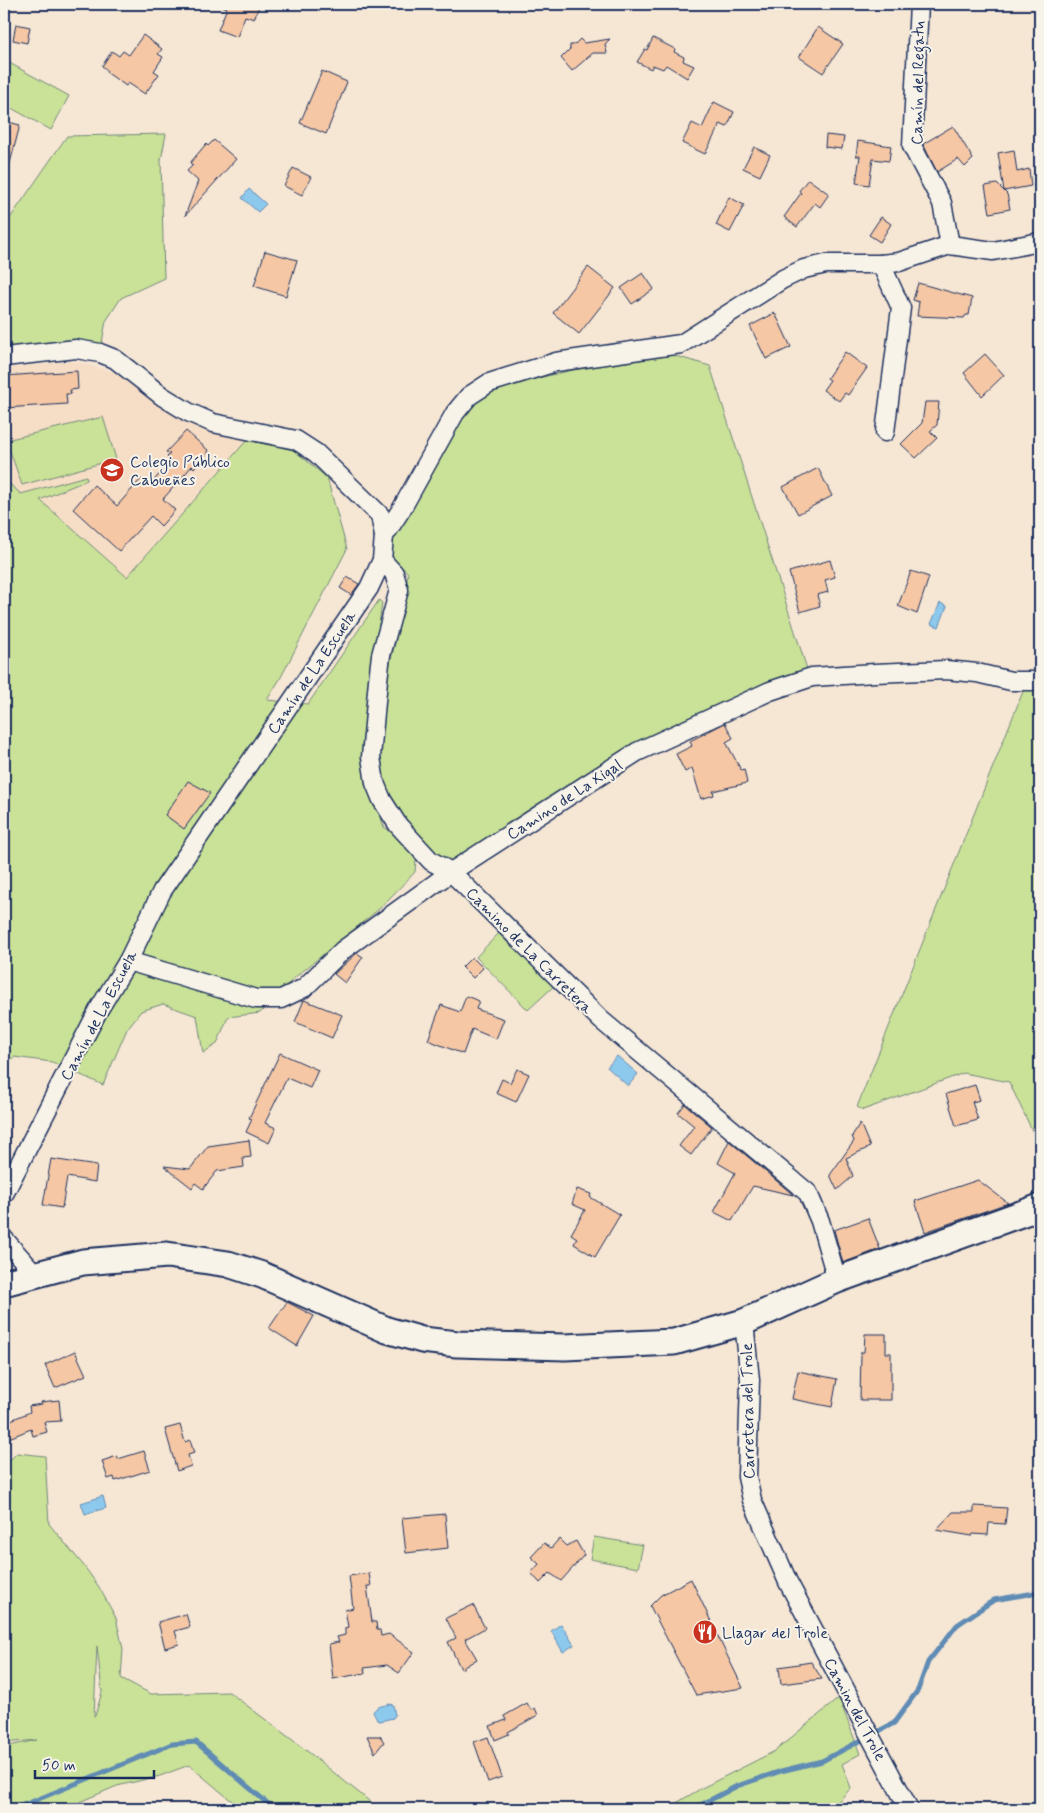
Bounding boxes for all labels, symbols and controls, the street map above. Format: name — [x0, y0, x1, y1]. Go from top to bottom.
street label: Camín del Regatu — [907, 20, 931, 145]
place label: Colegio Público Cabueñes — [130, 452, 230, 491]
school or university icon: Colegio Público Cabueñes — [99, 457, 125, 483]
street label: Camín de La Escuela — [263, 607, 362, 739]
street label: Camino de La Xigal — [503, 755, 627, 845]
street label: Camino de La Carretera — [461, 883, 597, 1019]
street label: Camín de La Escuela — [56, 947, 143, 1085]
street label: Carretera del Trole — [737, 1343, 760, 1479]
restaurant icon: Llagar del Trole — [692, 1619, 718, 1645]
place label: Llagar del Trole — [722, 1623, 828, 1645]
street label: Camin del Trole — [819, 1655, 891, 1765]
scale bar — [35, 1748, 154, 1780]
text: 50 m — [42, 1756, 76, 1776]

